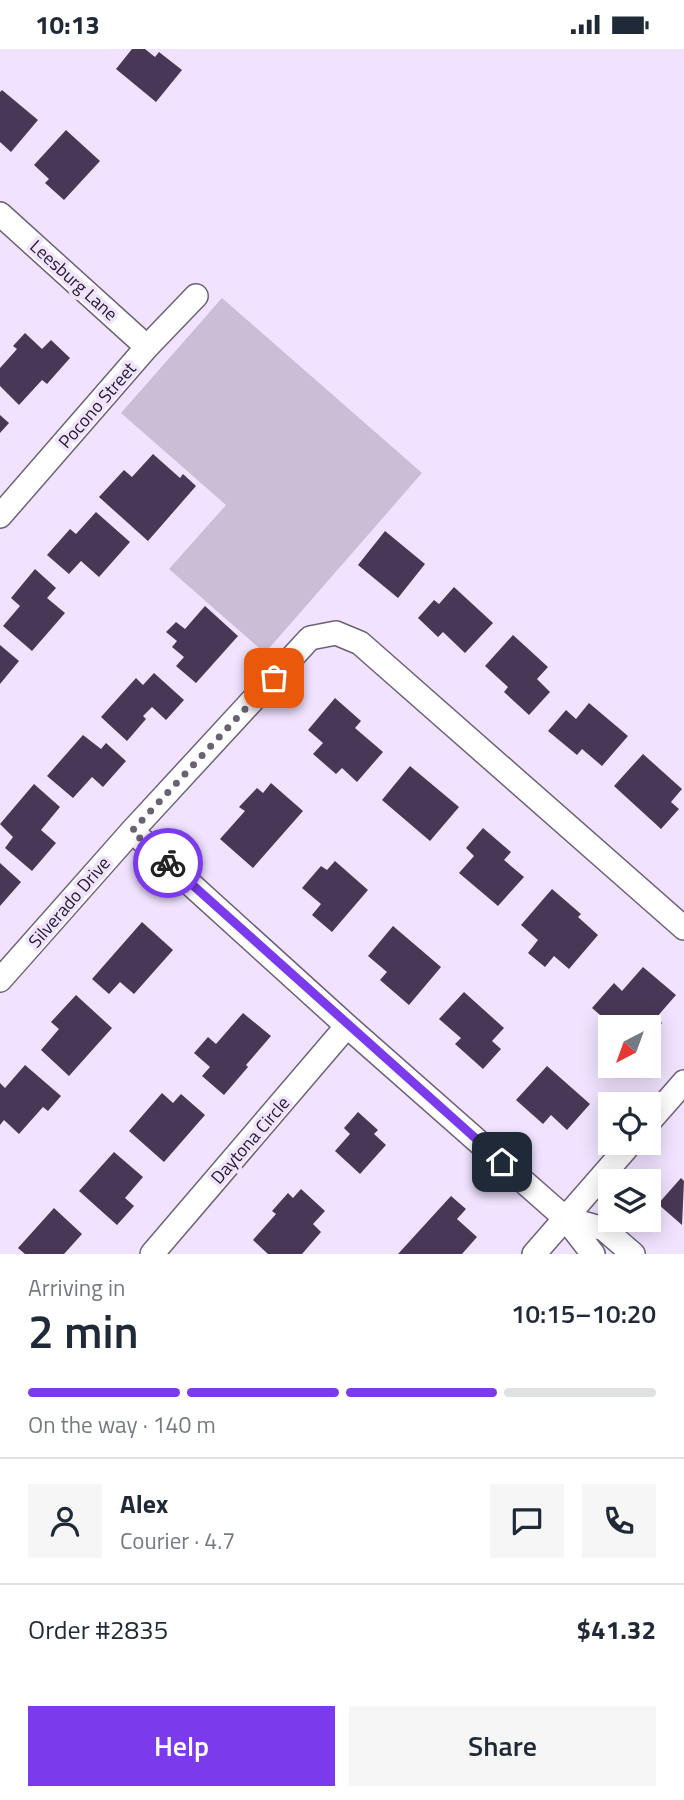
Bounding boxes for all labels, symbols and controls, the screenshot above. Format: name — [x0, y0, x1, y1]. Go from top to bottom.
text: 10:13 — [35, 5, 100, 44]
street label: Leesburg Lane — [24, 233, 124, 327]
street label: Pocono Street — [52, 355, 143, 454]
pin — [244, 648, 304, 708]
icon: bag — [255, 659, 293, 697]
courier — [133, 828, 203, 898]
icon: bike — [149, 844, 187, 882]
street label: Silverado Drive — [22, 850, 116, 954]
north arrow — [598, 1015, 662, 1078]
map controls — [598, 1015, 661, 1232]
street label: Daytona Circle — [204, 1090, 296, 1190]
button: locate — [598, 1092, 661, 1155]
pin — [472, 1132, 532, 1192]
icon: home — [483, 1143, 521, 1181]
button: layers — [598, 1169, 661, 1232]
text: Arriving in — [28, 1270, 125, 1305]
text: 10:15–10:20 — [511, 1294, 656, 1333]
text: 2 min — [28, 1296, 139, 1366]
text: On the way · 140 m — [28, 1407, 216, 1442]
button: person — [28, 1484, 102, 1558]
text: Alex — [120, 1484, 168, 1523]
button: chat — [490, 1484, 564, 1558]
button: phone — [582, 1484, 656, 1558]
text: Courier · 4.7 — [120, 1523, 235, 1558]
text: Order #2835 — [28, 1610, 168, 1649]
text: $41.32 — [577, 1610, 656, 1649]
button: Help — [28, 1706, 335, 1786]
button: Share — [349, 1706, 656, 1786]

